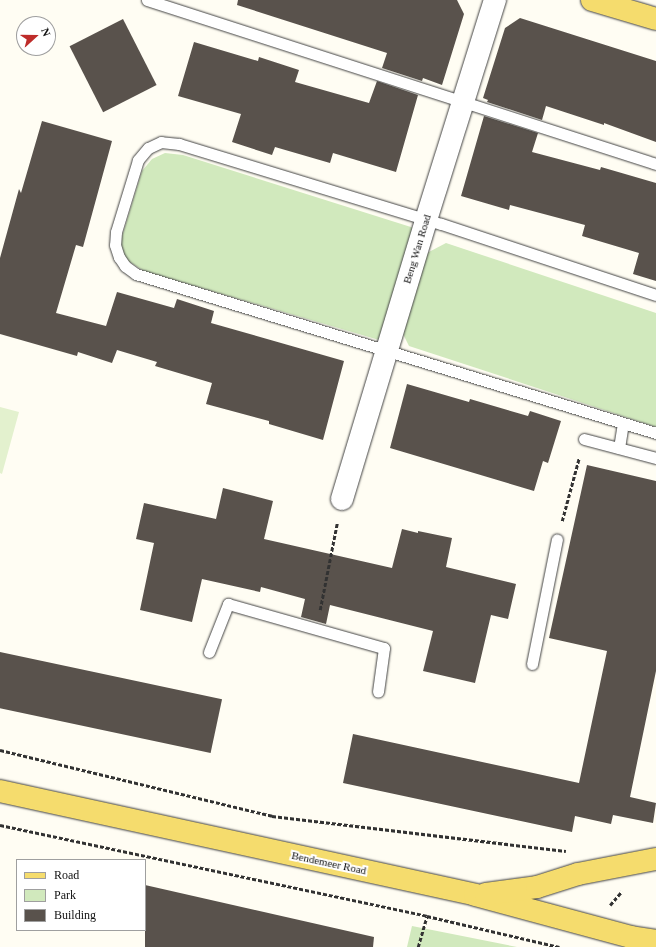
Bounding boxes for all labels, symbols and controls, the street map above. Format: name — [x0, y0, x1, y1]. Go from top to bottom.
north arrow — [16, 16, 56, 56]
text: N — [39, 26, 53, 38]
street label: Beng Wan Road — [399, 209, 435, 289]
street label: Bendemeer Road — [284, 847, 374, 879]
legend — [16, 859, 146, 931]
text: Road — [54, 868, 79, 882]
text: Park — [54, 888, 76, 902]
text: Building — [54, 908, 96, 922]

